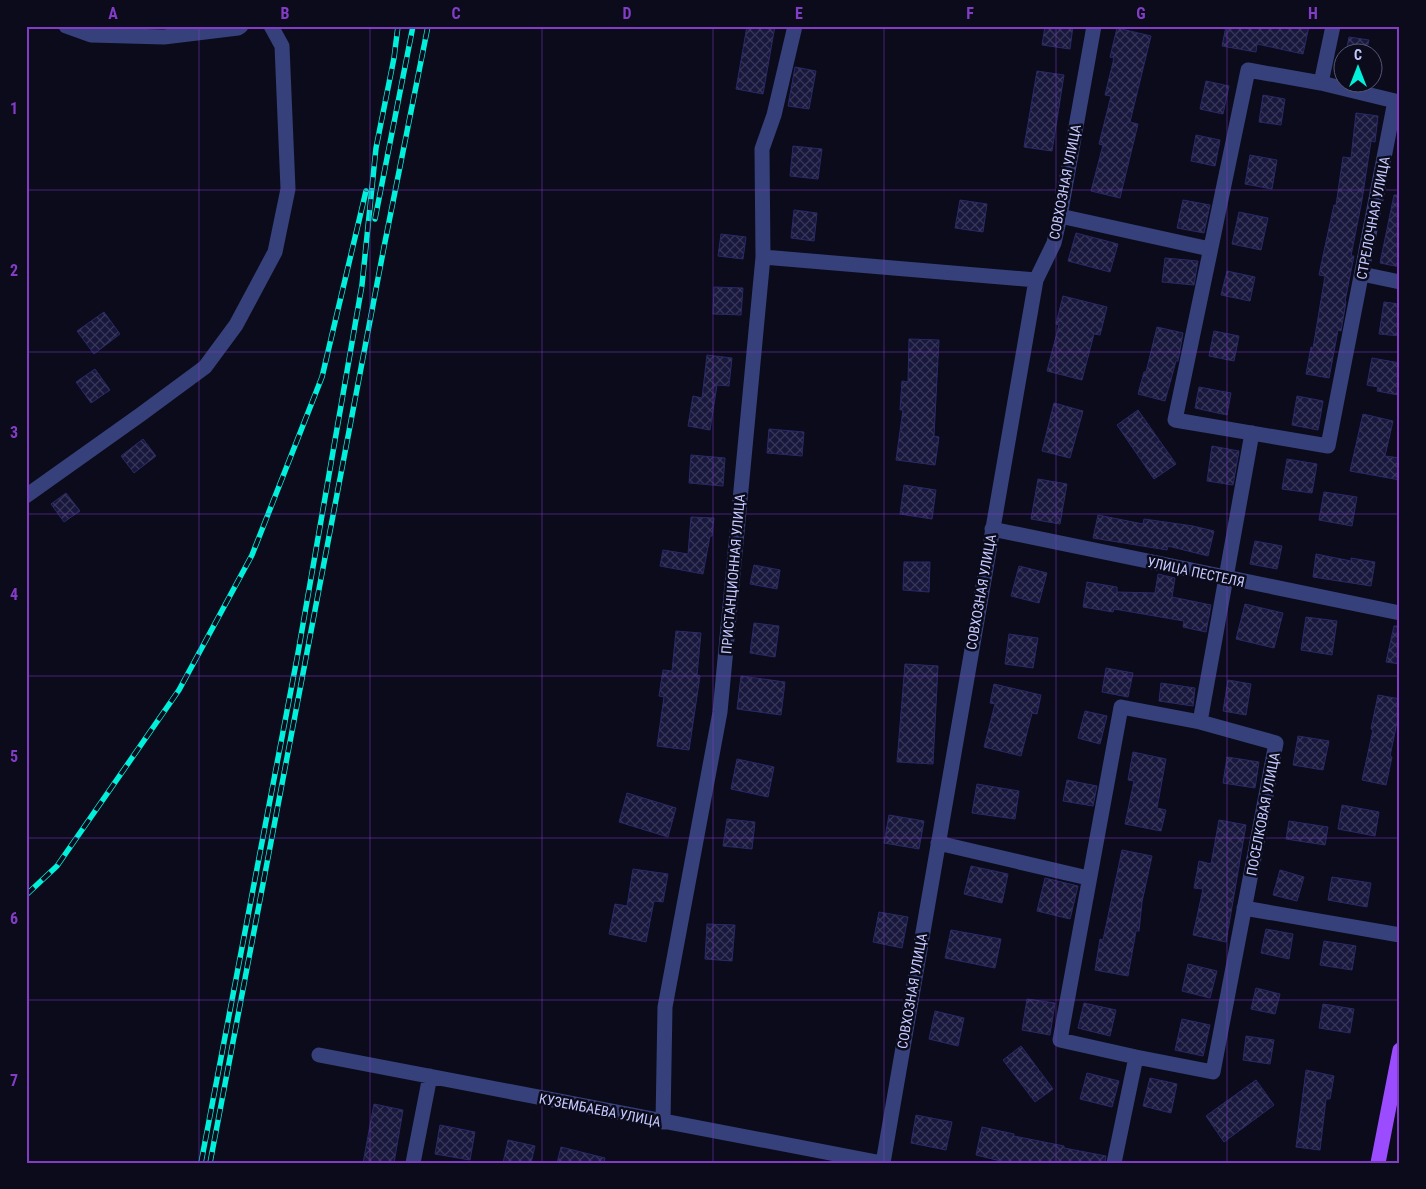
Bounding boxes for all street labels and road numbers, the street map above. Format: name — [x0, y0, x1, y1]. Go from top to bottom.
street label: СОВХОЗНАЯ УЛИЦА — [1046, 123, 1084, 241]
street label: СТРЕЛОЧНАЯ УЛИЦА — [1353, 155, 1393, 281]
street label: ПРИСТАНЦИОННАЯ УЛИЦА — [718, 493, 748, 655]
street label: СОВХОЗНАЯ УЛИЦА — [963, 533, 999, 651]
street label: УЛИЦА ПЕСТЕЛЯ — [1146, 554, 1246, 590]
street label: ПОСЕЛКОВАЯ УЛИЦА — [1243, 751, 1283, 877]
street label: СОВХОЗНАЯ УЛИЦА — [894, 932, 930, 1050]
street label: КУЗЕМБАЕВА УЛИЦА — [538, 1090, 662, 1130]

